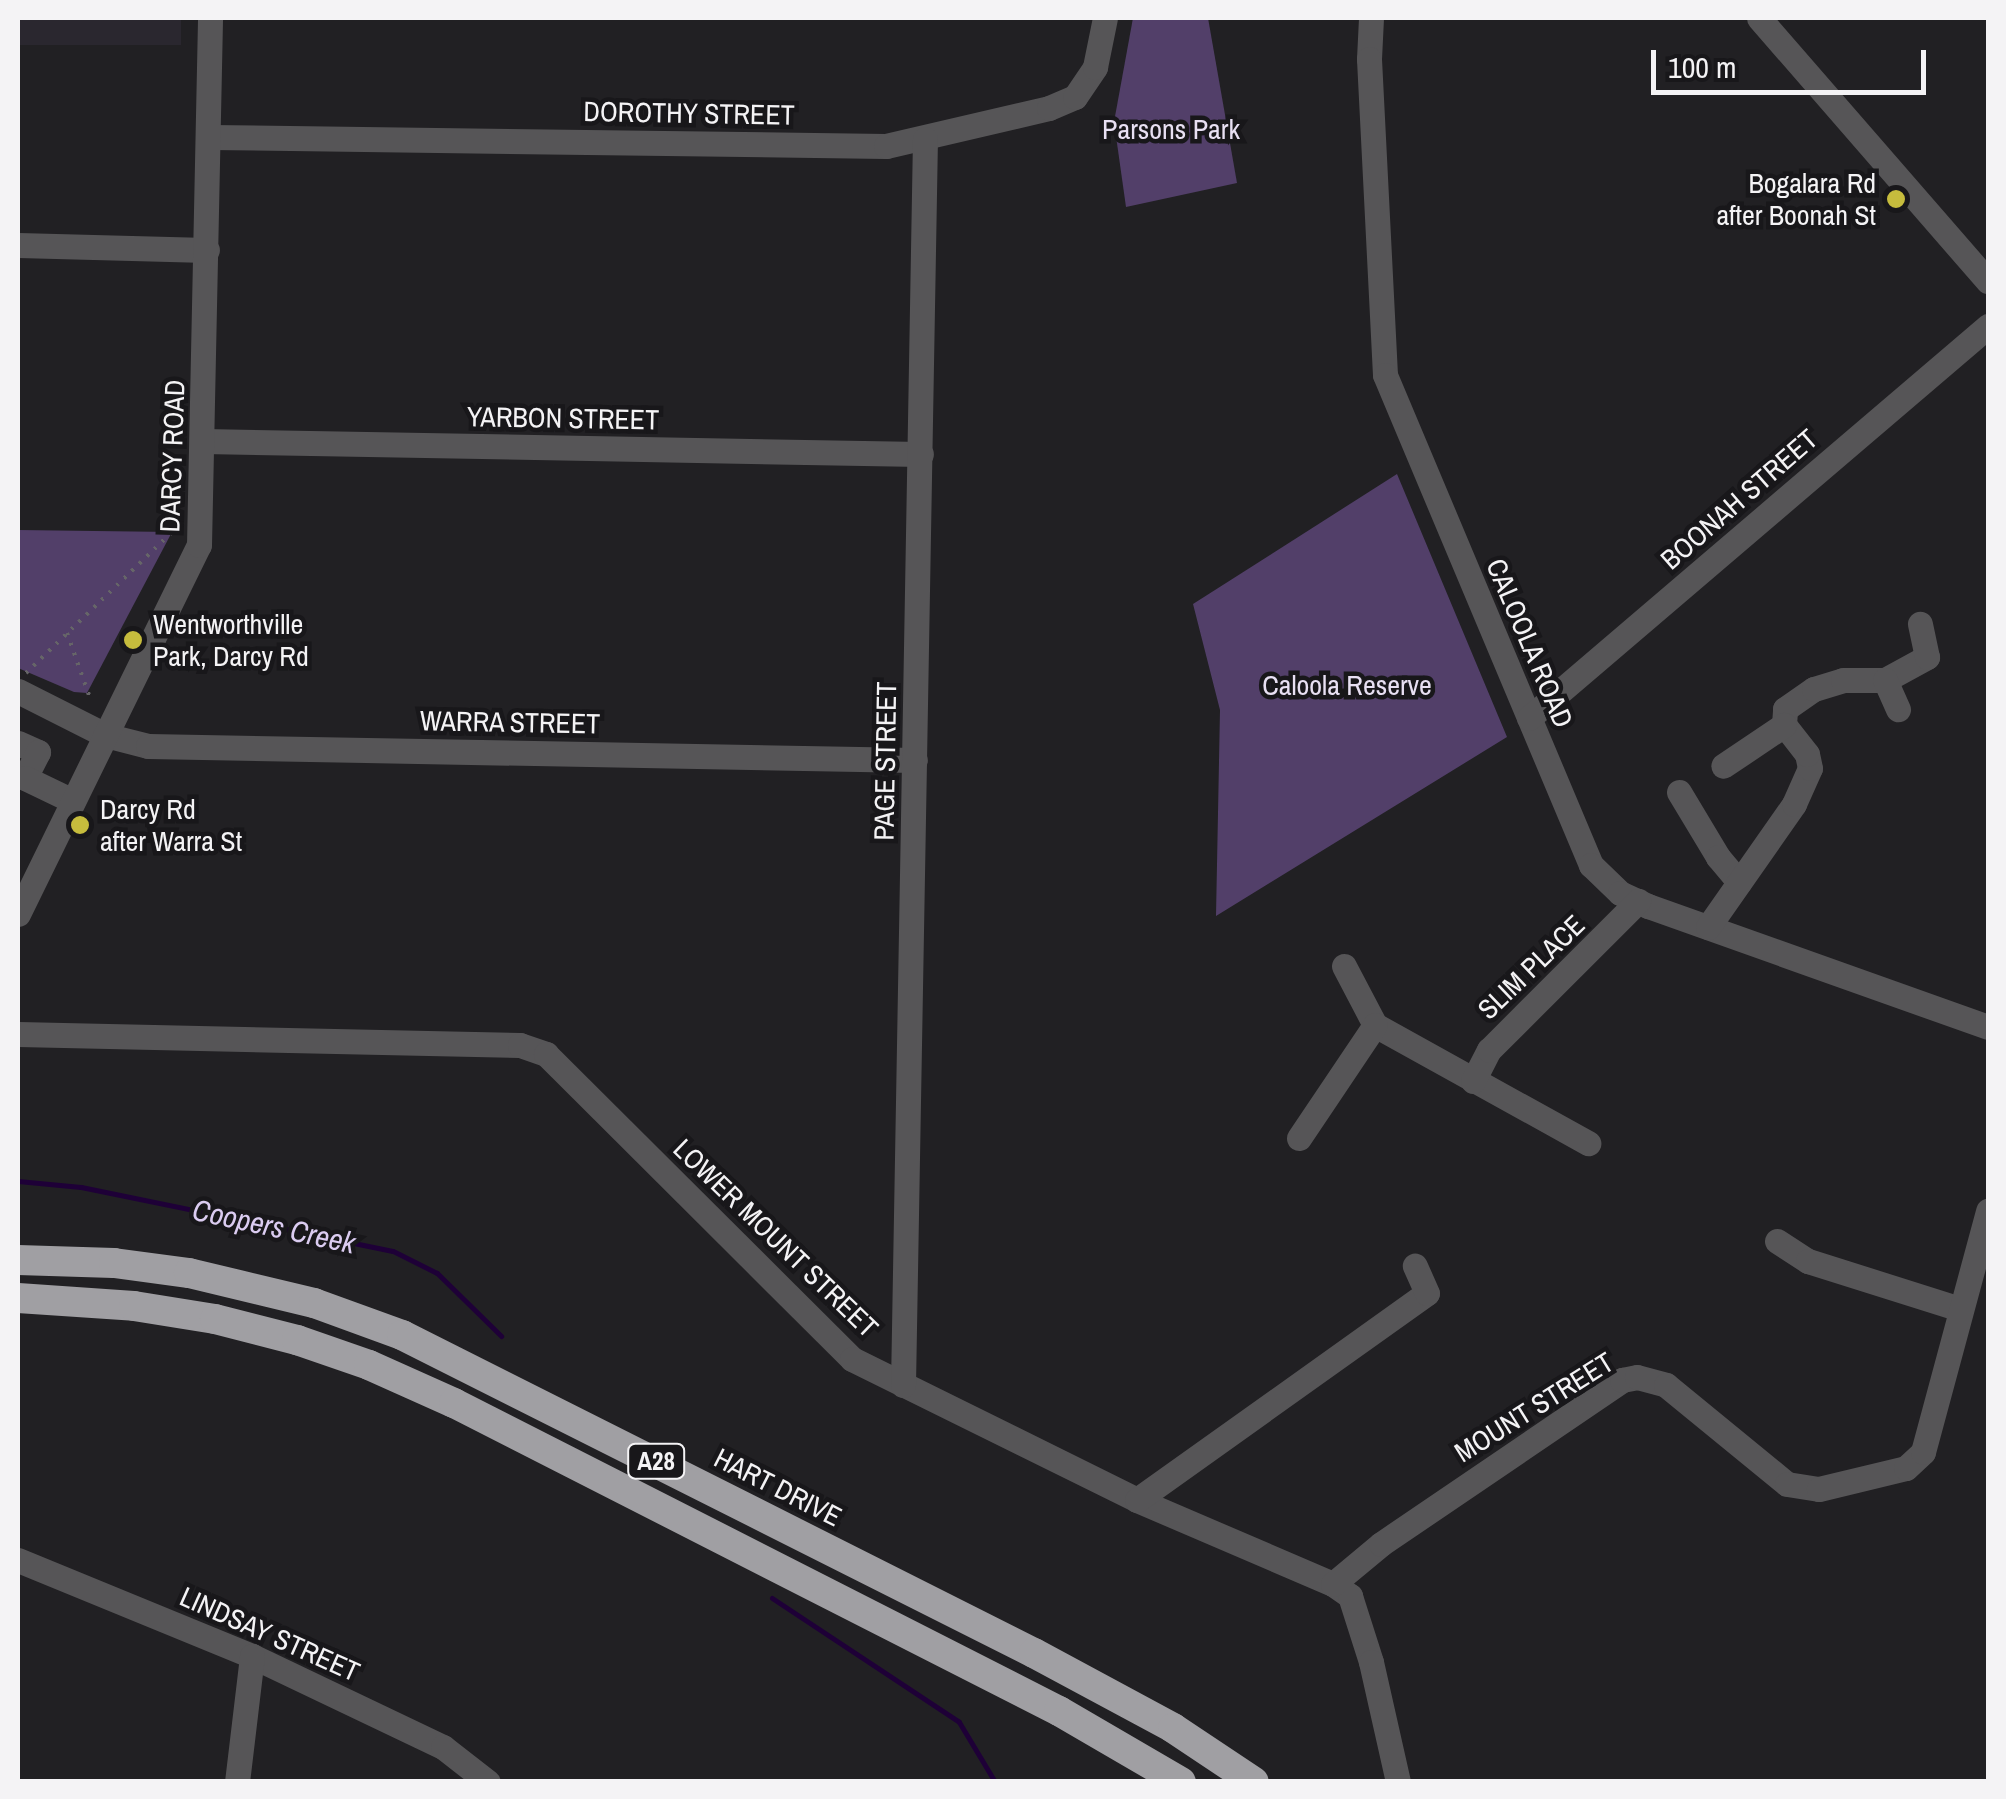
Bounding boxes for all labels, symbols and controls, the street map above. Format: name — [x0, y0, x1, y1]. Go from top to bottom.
scale bar — [1656, 30, 1931, 92]
text: 100 m — [1668, 47, 1736, 87]
street label: DOROTHY STREET — [583, 94, 795, 132]
park label: Parsons Park — [1102, 112, 1240, 146]
place label: Bogalara Rd after Boonah St — [1716, 166, 1876, 232]
marker: Bogalara Rd after Boonah St — [1885, 188, 1907, 210]
street label: DARCY ROAD — [153, 379, 191, 533]
street label: YARBON STREET — [467, 400, 659, 436]
street label: BOONAH STREET — [1654, 422, 1824, 576]
street label: CALOOLA ROAD — [1479, 553, 1581, 733]
place label: Wentworthville Park, Darcy Rd — [153, 607, 309, 673]
marker: Wentworthville Park, Darcy Rd — [122, 629, 144, 651]
park label: Caloola Reserve — [1262, 668, 1432, 702]
street label: PAGE STREET — [867, 681, 903, 841]
street label: WARRA STREET — [419, 704, 601, 740]
place label: Darcy Rd after Warra St — [100, 792, 242, 858]
marker: Darcy Rd after Warra St — [69, 814, 91, 836]
street label: SLIM PLACE — [1471, 908, 1591, 1026]
street label: LOWER MOUNT STREET — [667, 1132, 885, 1344]
water label: Coopers Creek — [189, 1191, 359, 1261]
street label: MOUNT STREET — [1448, 1345, 1620, 1469]
road number: A28 — [626, 1441, 686, 1481]
street label: HART DRIVE — [709, 1441, 847, 1533]
street label: LINDSAY STREET — [175, 1579, 365, 1689]

